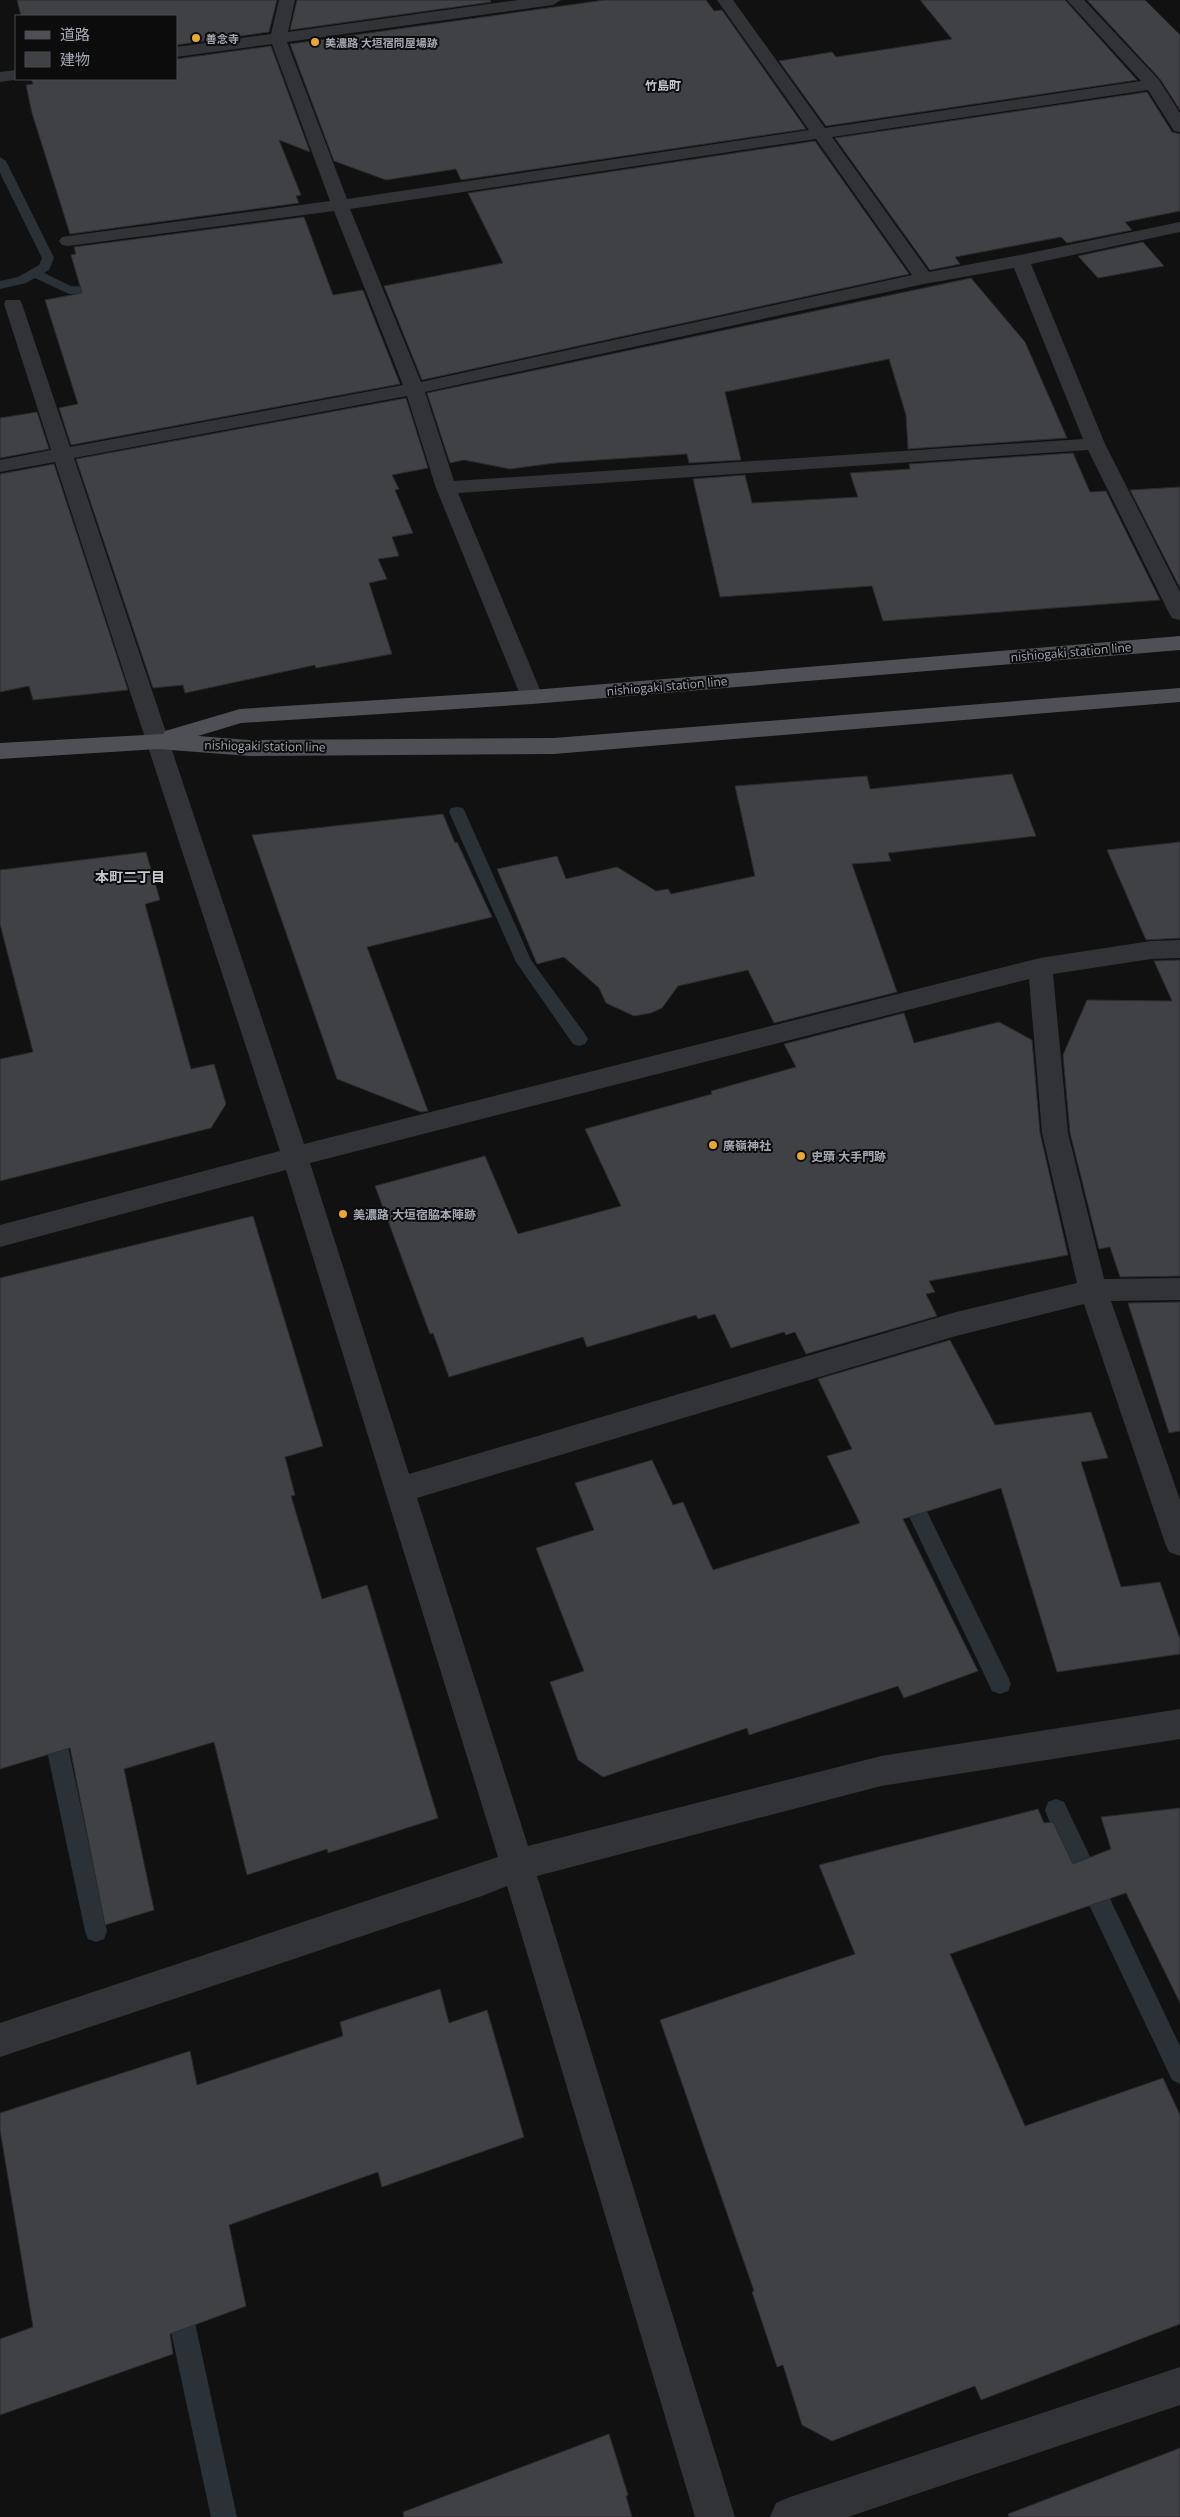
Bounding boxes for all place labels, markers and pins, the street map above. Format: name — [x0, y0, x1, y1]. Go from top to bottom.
place label: 善念寺 — [206, 31, 239, 46]
marker: 善念寺 — [190, 32, 202, 44]
place label: 美濃路 大垣宿問屋場跡 — [325, 35, 438, 50]
marker: 美濃路 大垣宿問屋場跡 — [309, 36, 321, 48]
place label: 廣嶺神社 — [723, 1137, 771, 1154]
marker: 廣嶺神社 — [707, 1139, 719, 1151]
place label: 史蹟 大手門跡 — [811, 1148, 886, 1165]
marker: 史蹟 大手門跡 — [795, 1150, 807, 1162]
place label: 美濃路 大垣宿脇本陣跡 — [353, 1206, 476, 1223]
marker: 美濃路 大垣宿脇本陣跡 — [337, 1208, 349, 1220]

